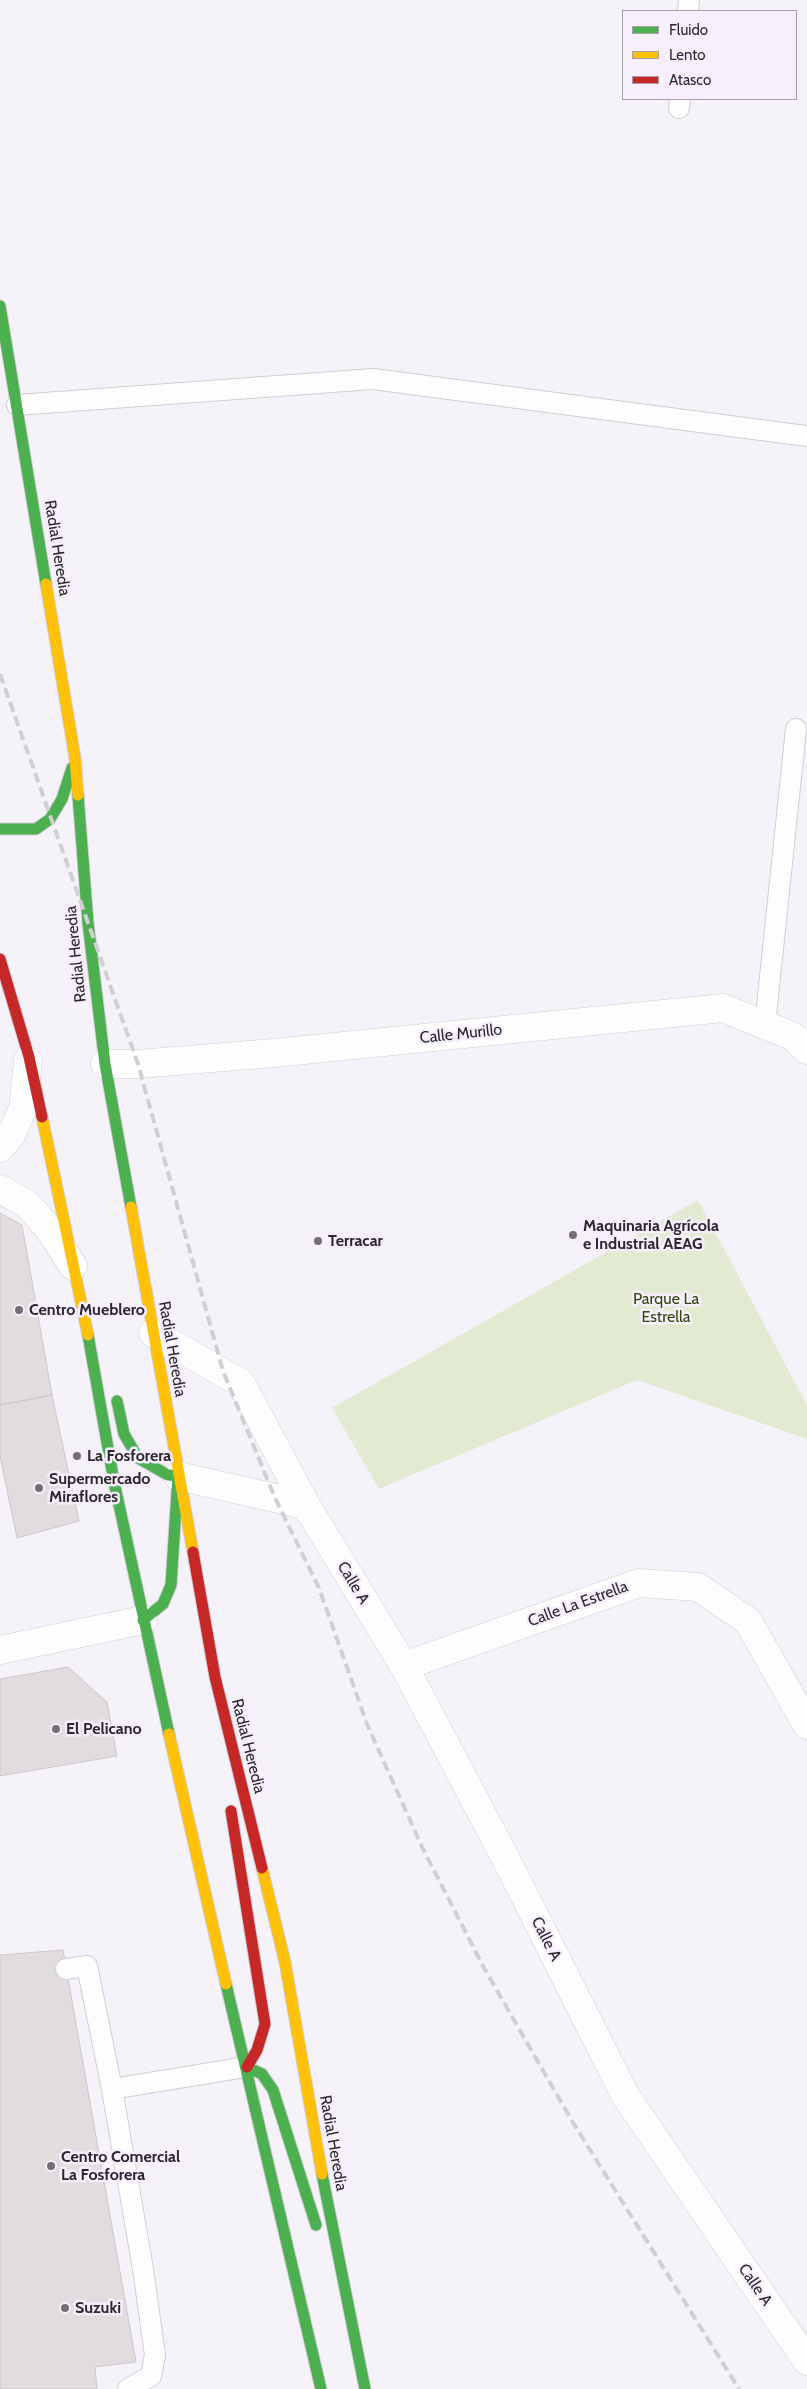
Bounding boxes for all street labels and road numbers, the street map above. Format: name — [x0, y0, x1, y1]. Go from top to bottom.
street label: Radial Heredia — [40, 499, 74, 597]
street label: Radial Heredia — [61, 905, 91, 1003]
street label: Calle Murillo — [419, 1020, 503, 1048]
street label: Radial Heredia — [154, 1300, 190, 1398]
street label: Calle A — [333, 1558, 373, 1608]
street label: Calle La Estrella — [525, 1577, 631, 1631]
street label: Radial Heredia — [227, 1697, 269, 1795]
street label: Calle A — [527, 1914, 565, 1964]
street label: Radial Heredia — [315, 2094, 351, 2192]
street label: Calle A — [734, 2260, 776, 2310]

